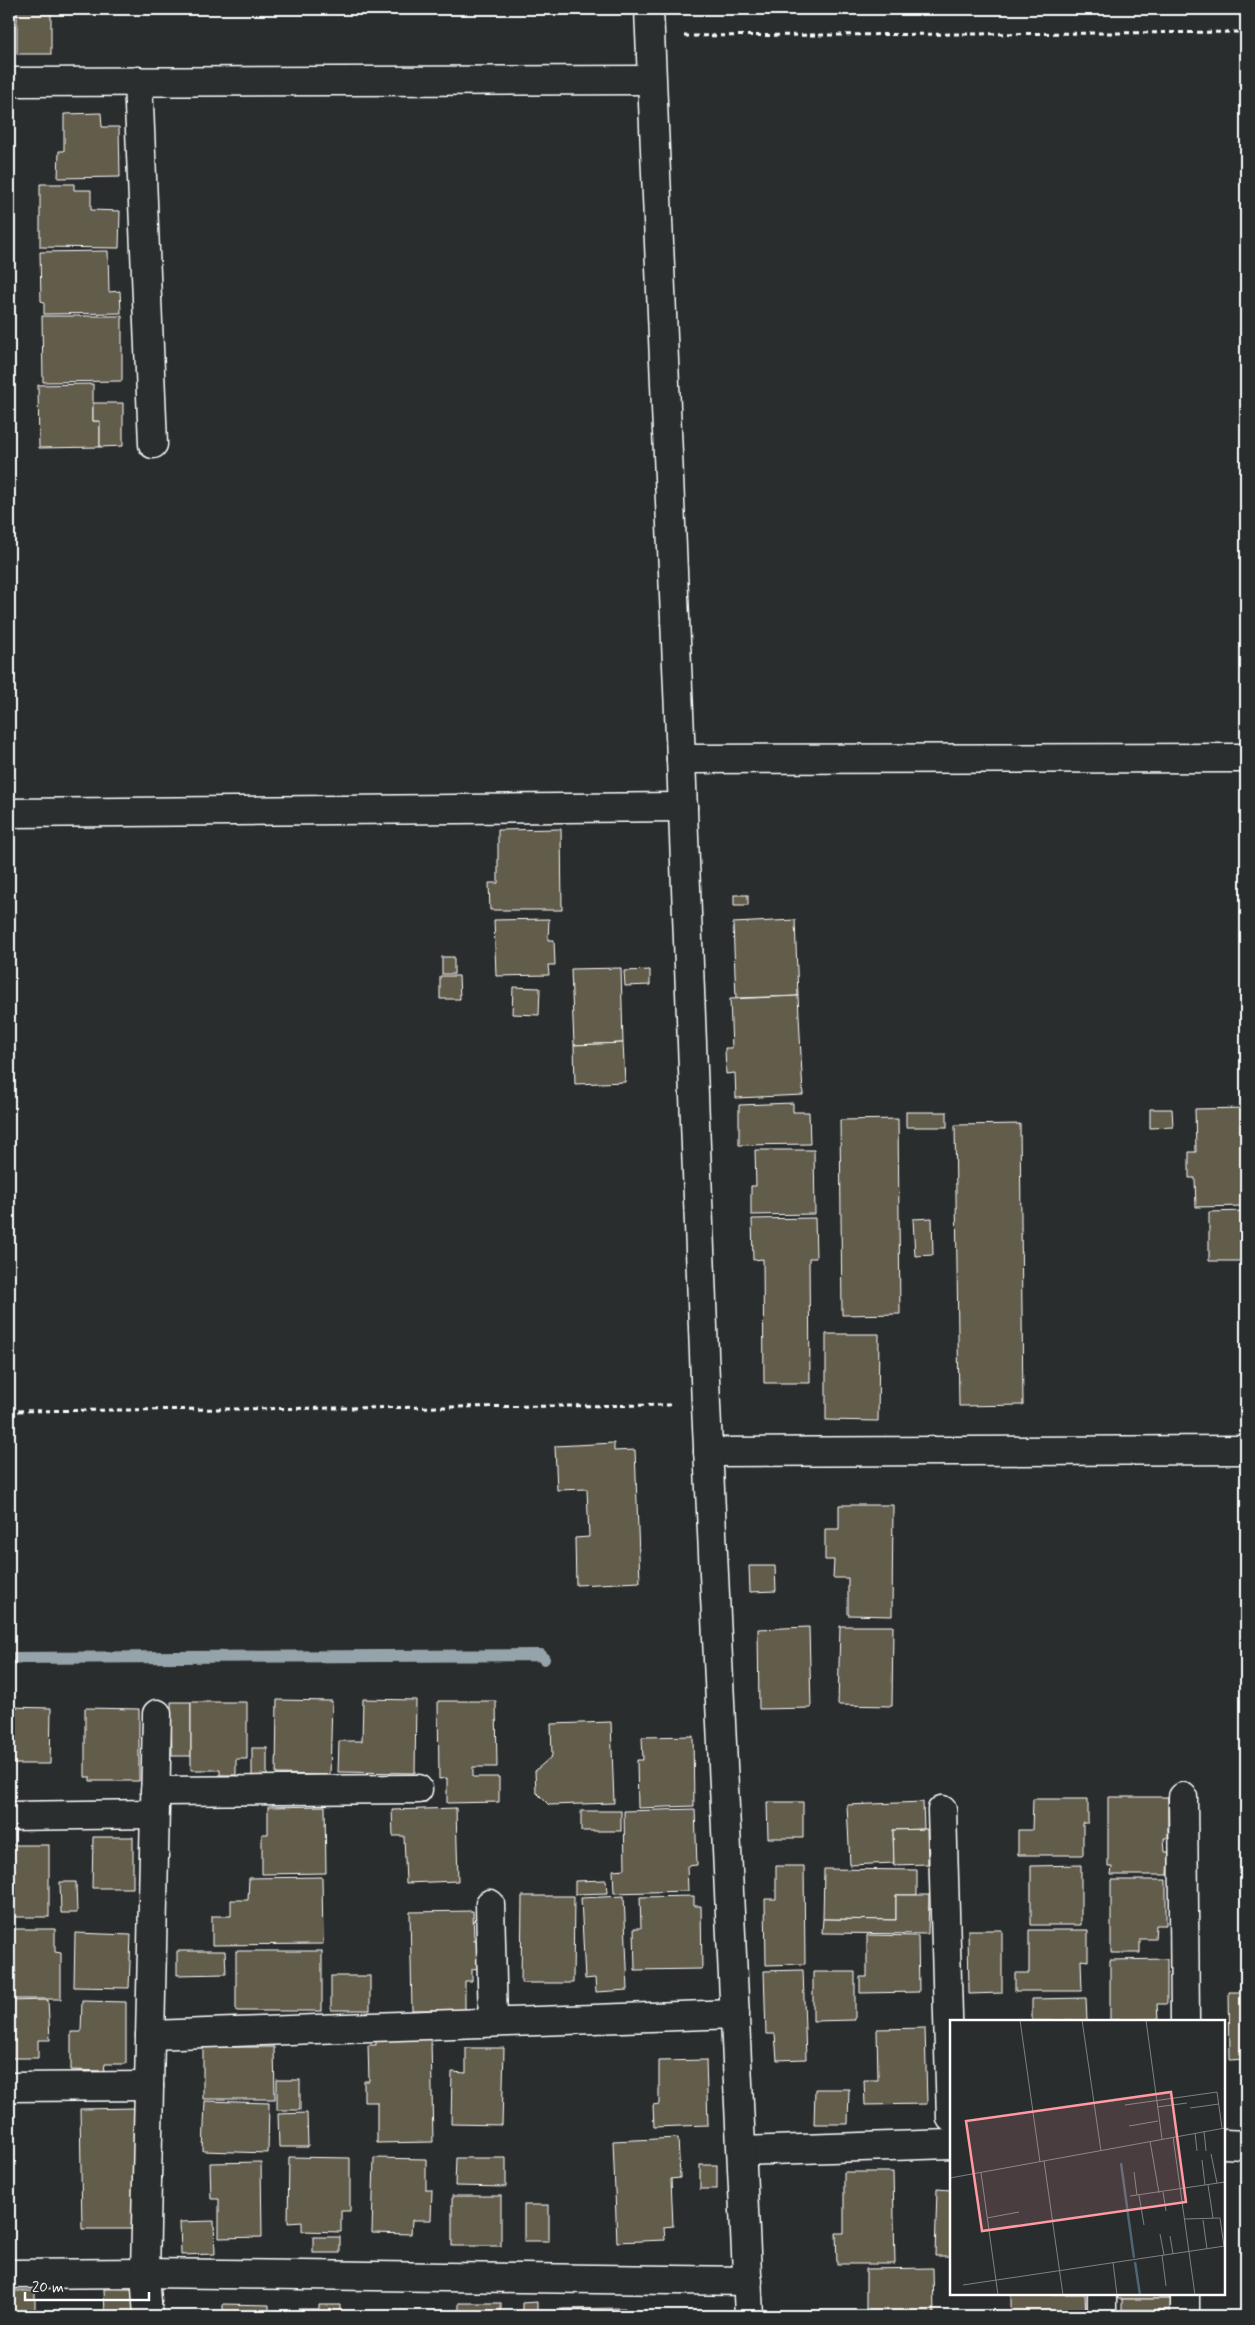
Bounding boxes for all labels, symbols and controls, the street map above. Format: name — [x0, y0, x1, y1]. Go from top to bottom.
inset map — [950, 2020, 1225, 2295]
scale bar — [25, 2270, 149, 2302]
text: 20 m — [32, 2278, 64, 2298]

